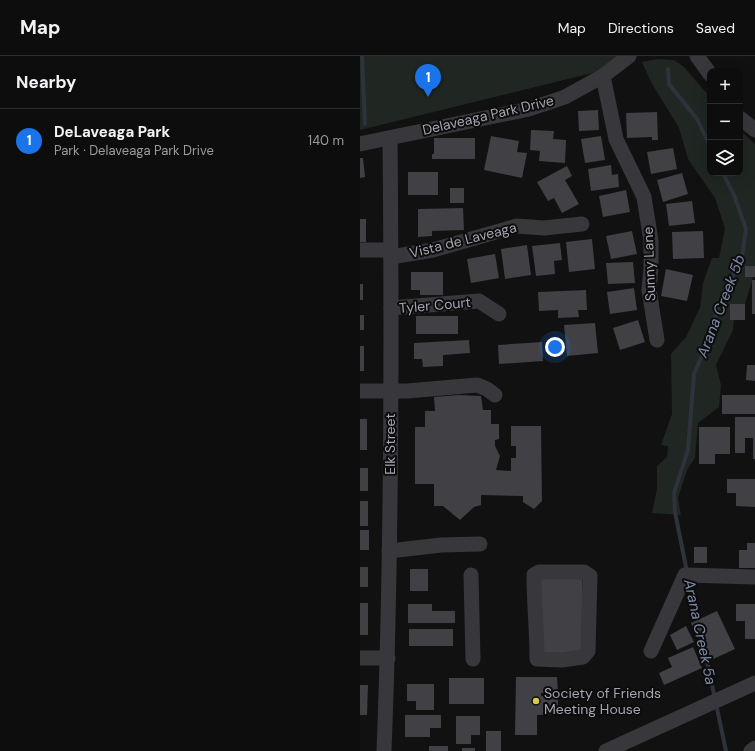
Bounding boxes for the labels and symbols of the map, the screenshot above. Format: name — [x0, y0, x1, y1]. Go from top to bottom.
pin: 1 — [415, 64, 441, 97]
street label: Delaveaga Park Drive — [421, 91, 556, 139]
street label: Vista de Laveaga — [408, 218, 518, 262]
street label: Sunny Lane — [639, 226, 659, 302]
water label: Arana Creek 5b — [692, 252, 750, 361]
street label: Tyler Court — [398, 293, 472, 317]
your location — [545, 337, 565, 357]
street label: Elk Street — [381, 413, 399, 475]
water label: Arana Creek 5a — [679, 576, 721, 687]
place label: Society of Friends Meeting House — [544, 684, 661, 718]
marker: Society of Friends Meeting House — [531, 696, 541, 706]

